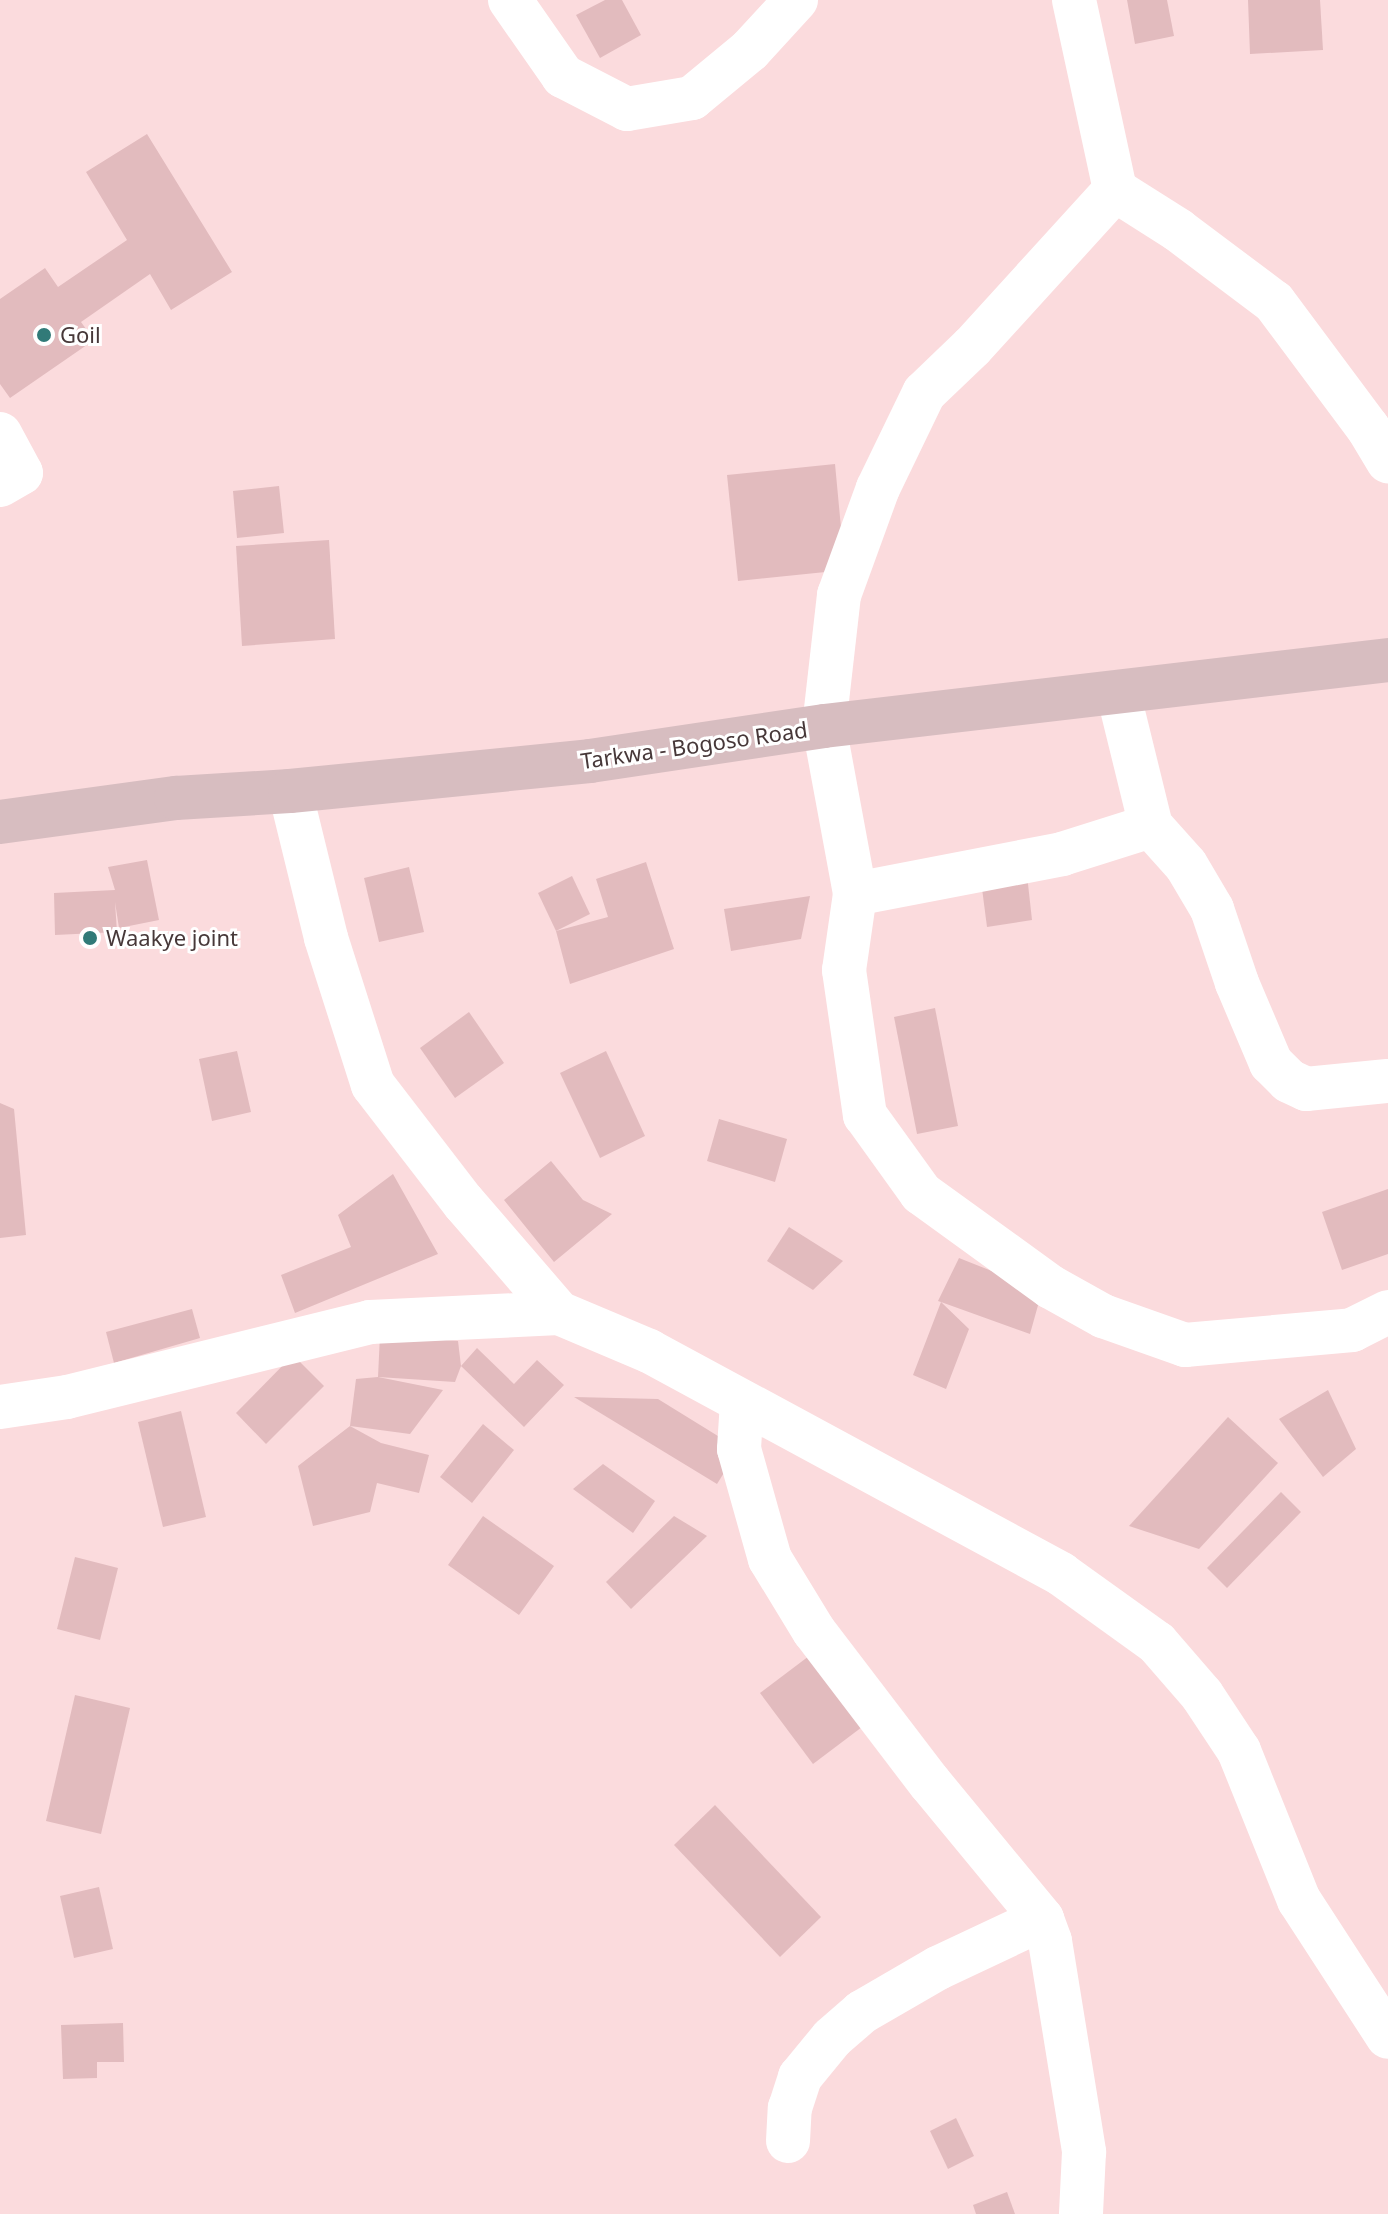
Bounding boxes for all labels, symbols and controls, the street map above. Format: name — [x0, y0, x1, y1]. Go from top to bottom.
place label: Goil — [60, 322, 101, 348]
marker: Goil — [35, 326, 53, 344]
street label: Tarkwa - Bogoso Road — [579, 716, 809, 774]
place label: Waakye joint — [106, 925, 238, 951]
marker: Waakye joint — [81, 929, 99, 947]

